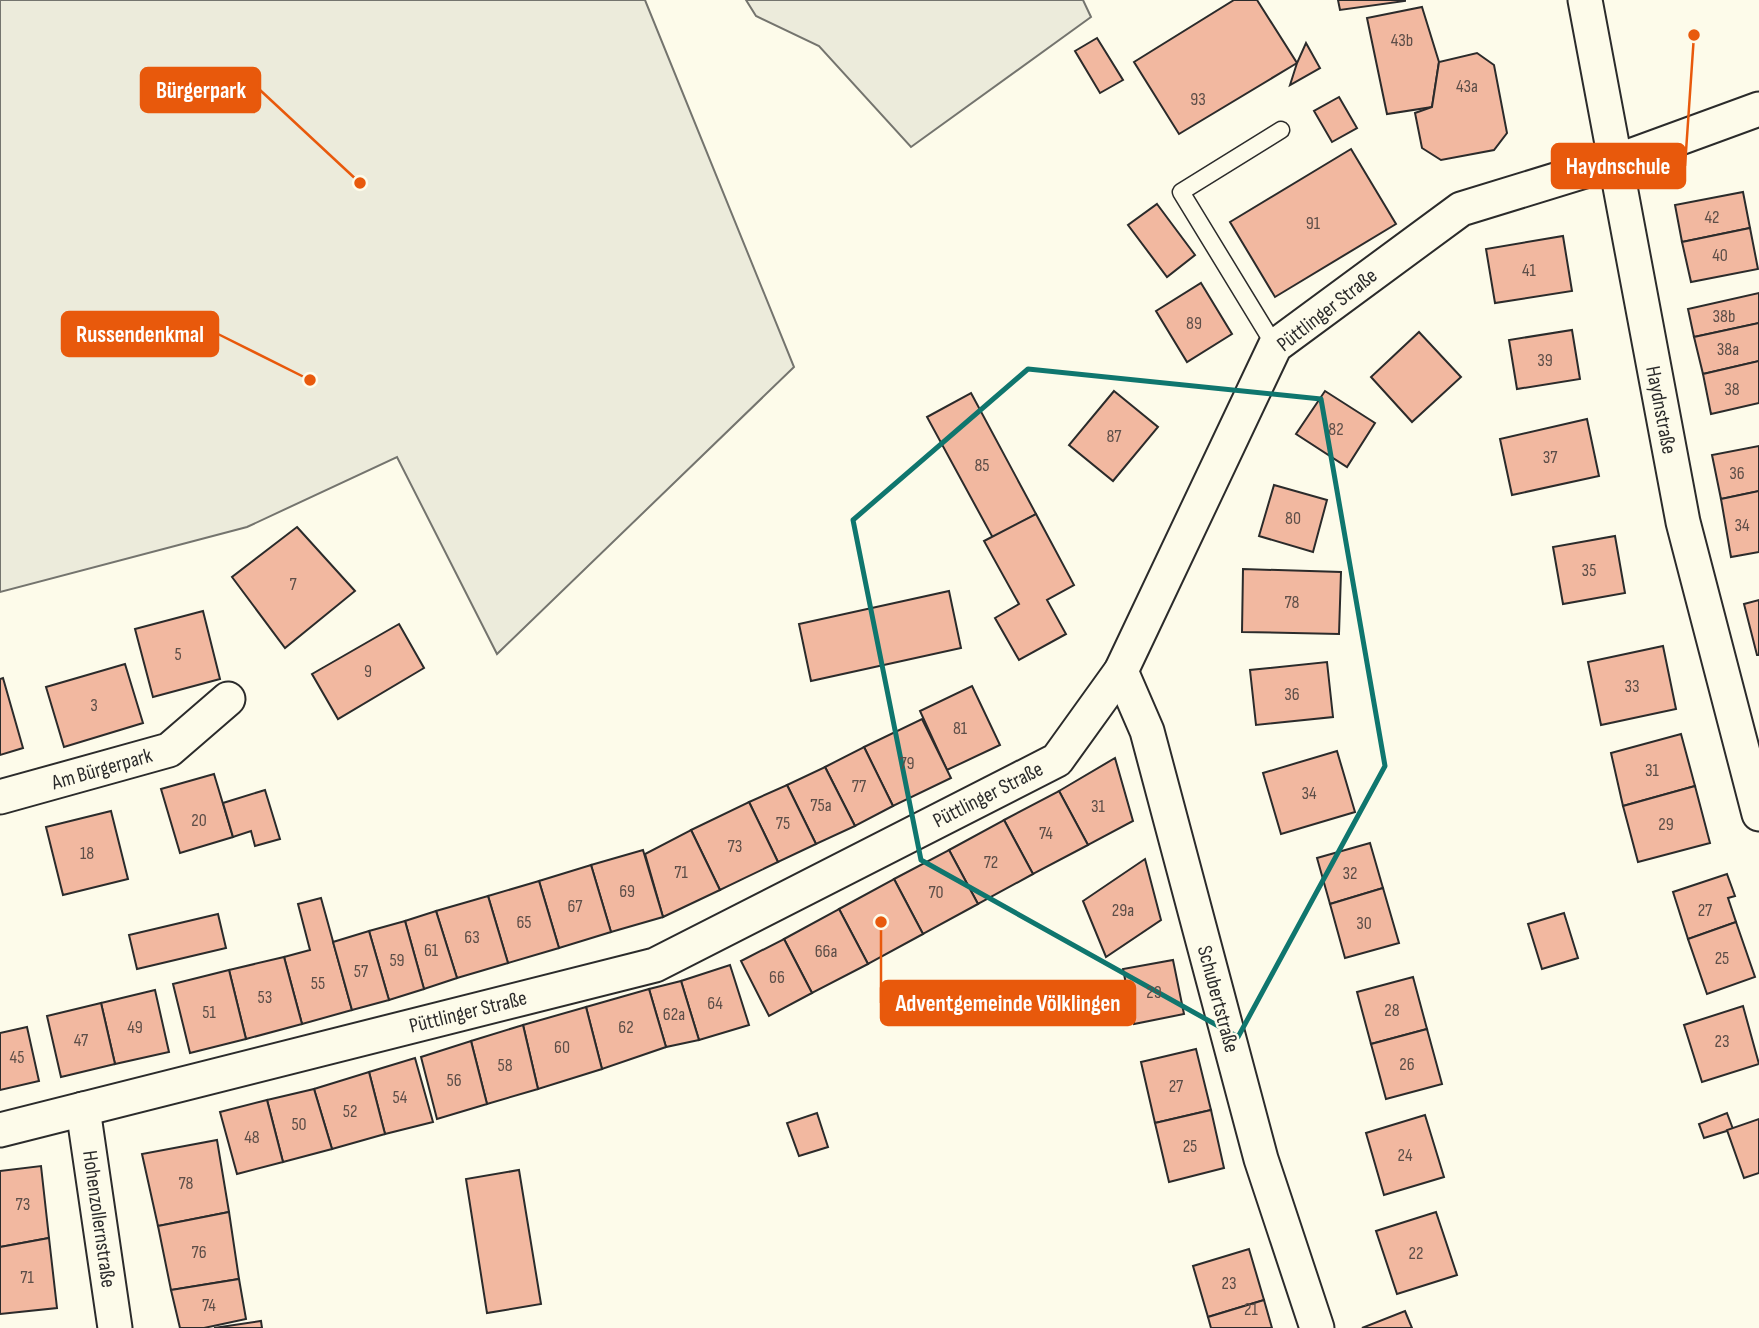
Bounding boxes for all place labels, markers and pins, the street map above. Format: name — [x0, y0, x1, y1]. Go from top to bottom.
callout: Bürgerpark — [141, 68, 260, 112]
callout: Haydnschule — [1552, 144, 1685, 188]
callout: Russendenkmal — [62, 312, 218, 356]
callout: Adventgemeinde Völklingen — [881, 981, 1135, 1025]

